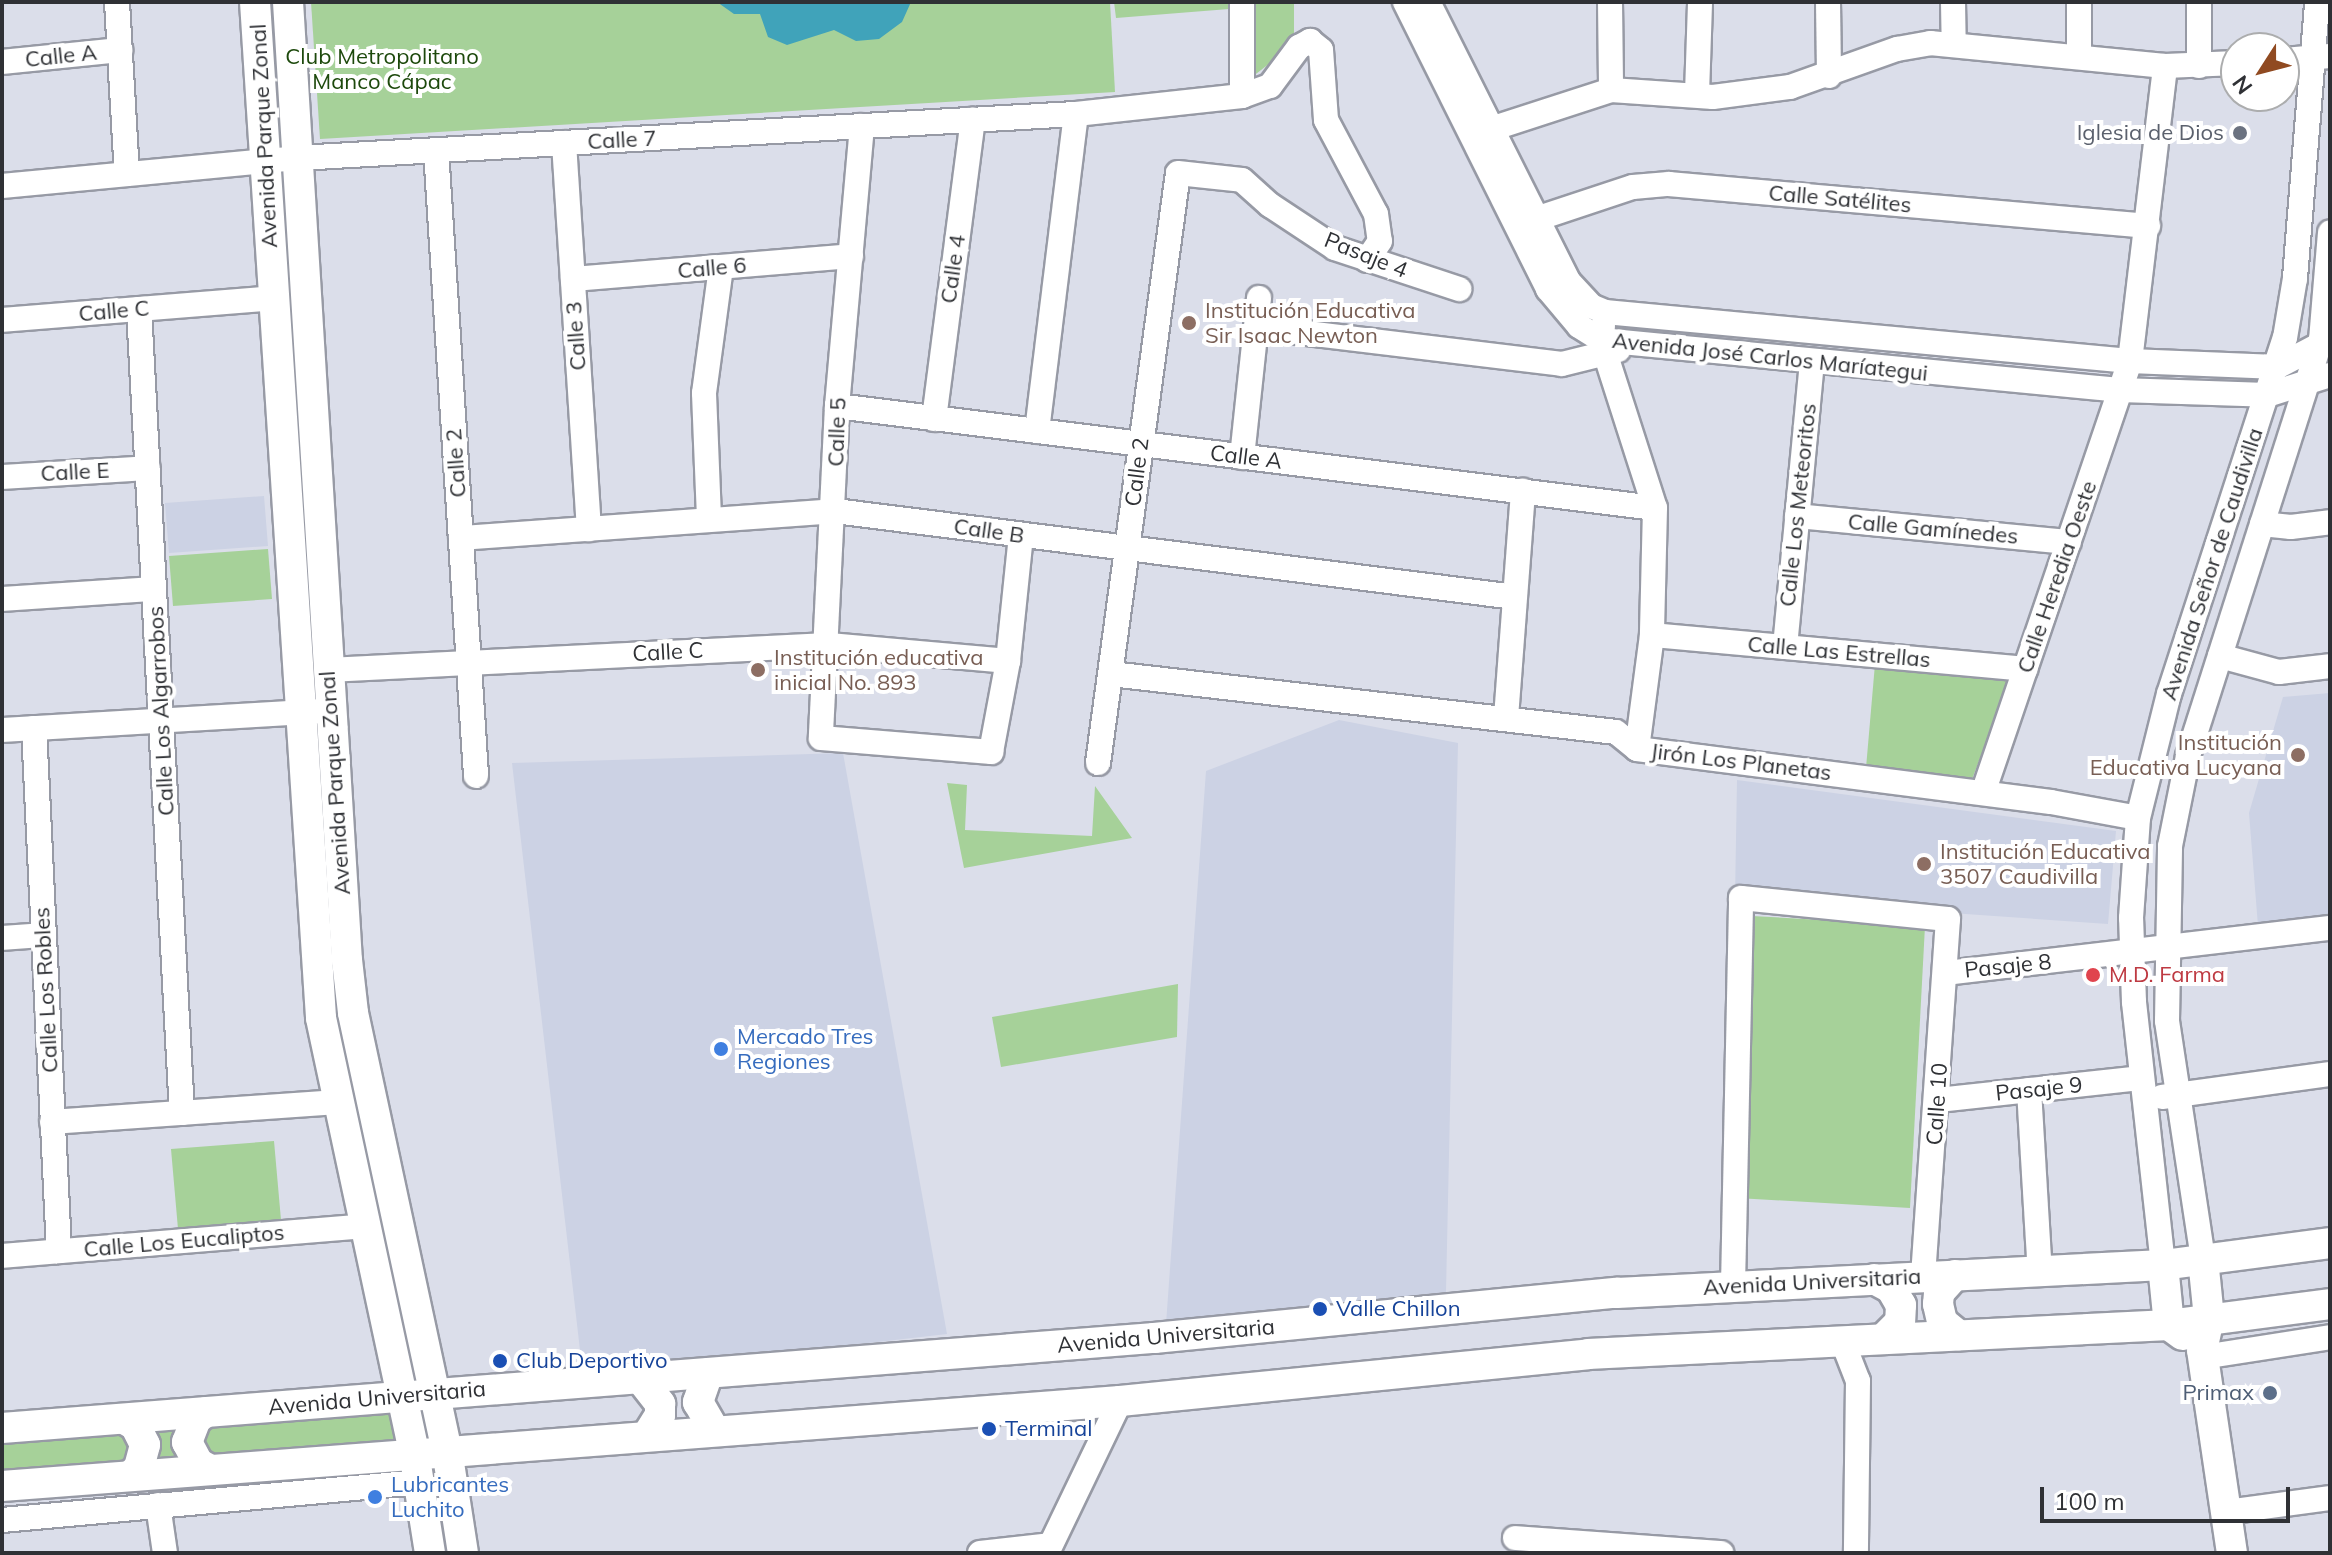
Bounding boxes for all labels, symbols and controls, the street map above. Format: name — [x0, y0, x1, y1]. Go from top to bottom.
street label: Avenida Parque Zonal — [245, 23, 283, 249]
north arrow — [2220, 32, 2300, 112]
street label: Calle A — [24, 39, 98, 73]
park label: Club Metropolitano Manco Cápac — [285, 43, 479, 94]
text: N — [2226, 70, 2258, 100]
place label: Iglesia de Dios — [2077, 120, 2224, 146]
marker: Iglesia de Dios — [2231, 124, 2249, 142]
street label: Calle 7 — [587, 125, 657, 155]
street label: Calle Satélites — [1767, 180, 1913, 218]
street label: Pasaje 4 — [1321, 226, 1411, 284]
street label: Calle 4 — [935, 233, 971, 305]
street label: Calle 6 — [676, 252, 748, 284]
street label: Calle C — [77, 295, 151, 327]
place label: Institución Educativa Sir Isaac Newton — [1205, 297, 1415, 348]
street label: Calle 3 — [560, 301, 592, 371]
marker: Institución Educativa Sir Isaac Newton — [1180, 314, 1198, 332]
street label: Avenida José Carlos Maríategui — [1611, 327, 1929, 387]
street label: Calle 5 — [823, 397, 851, 467]
street label: Calle Los Meteoritos — [1774, 402, 1822, 608]
street label: Avenida Señor de Caudivilla — [2155, 425, 2269, 703]
street label: Calle 2 — [440, 428, 472, 498]
street label: Calle 2 — [1120, 436, 1154, 508]
street label: Calle A — [1209, 439, 1283, 475]
street label: Calle E — [40, 457, 110, 487]
street label: Calle Heredia Oeste — [2012, 477, 2102, 677]
street label: Calle Gamínedes — [1847, 508, 2019, 550]
street label: Calle B — [952, 513, 1026, 549]
street label: Calle Los Algarrobos — [142, 605, 180, 817]
street label: Calle Las Estrellas — [1746, 631, 1932, 673]
street label: Calle C — [632, 637, 704, 667]
place label: Institución educativa inicial No. 893 — [774, 644, 984, 696]
marker: Institución educativa inicial No. 893 — [749, 661, 767, 679]
street label: Avenida Parque Zonal — [314, 670, 356, 896]
place label: Institución Educativa Lucyana — [2090, 729, 2282, 780]
street label: Jirón Los Planetas — [1649, 738, 1833, 786]
marker: Institución Educativa Lucyana — [2289, 746, 2307, 764]
place label: Institución Educativa 3507 Caudivilla — [1940, 838, 2150, 890]
marker: Institución Educativa 3507 Caudivilla — [1915, 855, 1933, 873]
street label: Calle Los Robles — [28, 906, 64, 1074]
street label: Pasaje 8 — [1963, 948, 2053, 984]
place label: M.D. Farma — [2109, 962, 2225, 988]
marker: M.D. Farma — [2084, 966, 2102, 984]
place label: Mercado Tres Regiones — [737, 1023, 874, 1074]
marker: Mercado Tres Regiones — [712, 1040, 730, 1058]
street label: Calle 10 — [1921, 1062, 1953, 1146]
street label: Pasaje 9 — [1994, 1071, 2084, 1107]
street label: Calle Los Eucaliptos — [83, 1219, 285, 1263]
street label: Avenida Universitaria — [1702, 1263, 1922, 1301]
place label: Valle Chillon — [1336, 1296, 1461, 1322]
marker: Valle Chillon — [1311, 1300, 1329, 1318]
street label: Avenida Universitaria — [1056, 1313, 1276, 1359]
place label: Club Deportivo — [516, 1348, 668, 1374]
marker: Club Deportivo — [491, 1352, 509, 1370]
street label: Avenida Universitaria — [267, 1375, 487, 1421]
place label: Primax — [2182, 1380, 2254, 1406]
marker: Primax — [2261, 1384, 2279, 1402]
place label: Terminal — [1005, 1416, 1092, 1442]
marker: Terminal — [980, 1420, 998, 1438]
place label: Lubricantes Luchito — [391, 1471, 509, 1522]
scale bar — [2044, 1471, 2294, 1521]
text: 100 m — [2054, 1486, 2125, 1516]
marker: Lubricantes Luchito — [366, 1488, 384, 1506]

